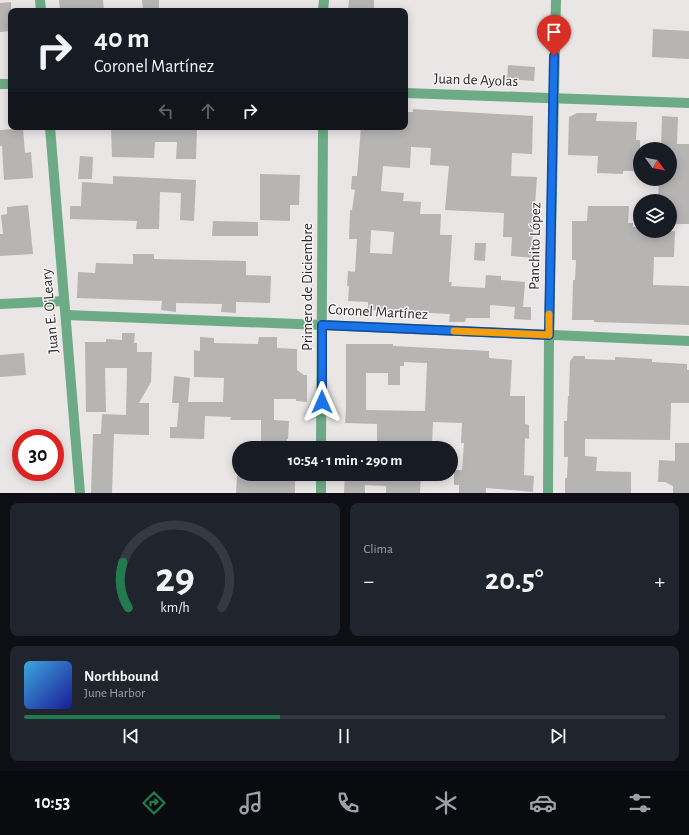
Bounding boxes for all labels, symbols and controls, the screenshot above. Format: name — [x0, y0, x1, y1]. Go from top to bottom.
pin — [537, 15, 571, 56]
icon: arrive — [543, 21, 565, 43]
icon: right — [28, 24, 80, 76]
text: 40 m — [94, 25, 150, 53]
text: Coronel Martínez — [94, 58, 214, 76]
street label: Juan de Ayolas — [434, 71, 518, 89]
icon: left — [155, 100, 177, 122]
icon: ahead — [197, 100, 219, 122]
icon: right — [239, 100, 261, 122]
north arrow — [633, 142, 677, 186]
map controls — [633, 142, 677, 238]
button: layers — [633, 194, 677, 238]
street label: Panchito López — [527, 202, 543, 290]
street label: Primero de Diciembre — [300, 223, 315, 351]
street label: Juan E. O'Leary — [39, 267, 61, 354]
street label: Coronel Martínez — [328, 302, 428, 322]
position arrow — [301, 381, 343, 423]
speed limit sign: 30 — [12, 429, 64, 481]
text: 10:54 · 1 min · 290 m — [288, 453, 402, 468]
text: Clima — [364, 543, 393, 556]
text: 29 — [155, 557, 195, 598]
text: 20.5° — [485, 565, 543, 595]
text: − — [364, 570, 374, 592]
text: + — [654, 570, 665, 592]
text: km/h — [160, 600, 189, 614]
text: Northbound — [84, 669, 159, 684]
text: June Harbor — [84, 687, 145, 700]
icon: previous — [120, 725, 142, 747]
icon: pause — [333, 725, 355, 747]
icon: next — [547, 725, 569, 747]
icon: directions — [140, 789, 168, 817]
icon: music — [237, 789, 265, 817]
icon: phone — [334, 789, 362, 817]
icon: climate — [432, 789, 460, 817]
icon: car — [529, 789, 557, 817]
icon: filters — [626, 789, 654, 817]
text: 10:53 — [35, 794, 70, 812]

